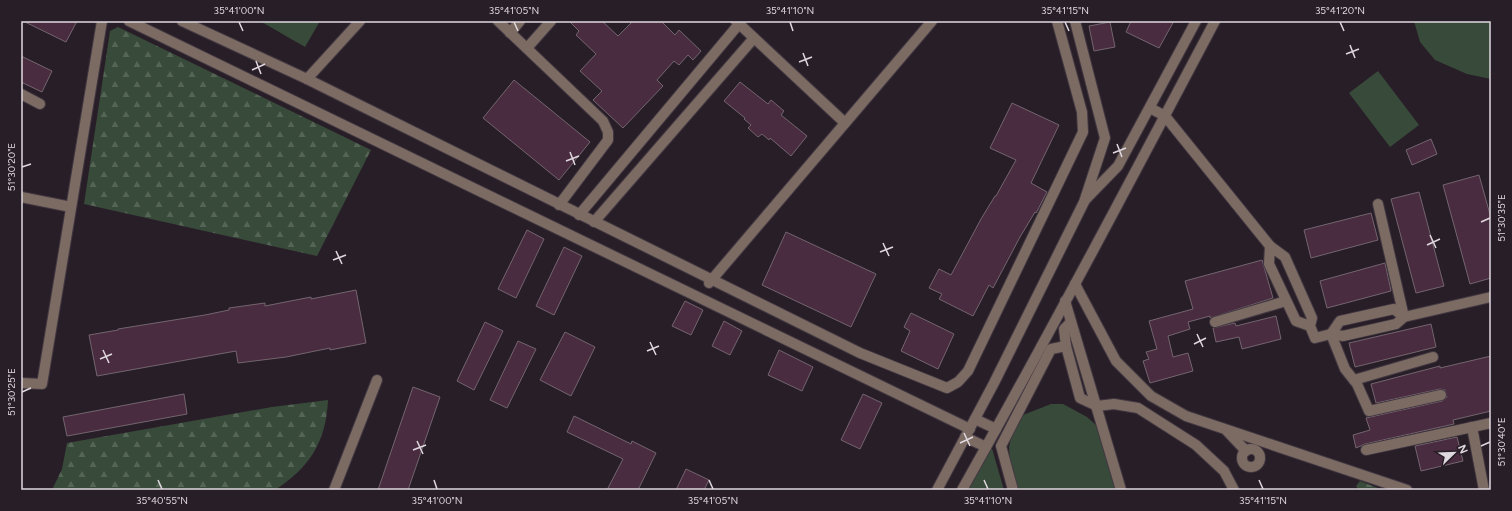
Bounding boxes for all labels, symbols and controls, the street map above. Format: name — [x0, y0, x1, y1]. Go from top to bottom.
text: 35°41'00"N — [214, 4, 264, 17]
text: 35°41'05"N — [489, 4, 539, 17]
text: 35°41'10"N — [766, 4, 814, 17]
text: 35°41'15"N — [1041, 4, 1089, 17]
text: 35°41'20"N — [1315, 4, 1365, 17]
text: 51°30'20"E — [5, 143, 18, 191]
text: 51°30'35"E — [1495, 194, 1508, 242]
text: 51°30'25"E — [5, 368, 18, 416]
text: 51°30'40"E — [1495, 417, 1508, 467]
north arrow — [1434, 433, 1474, 473]
text: N — [1455, 443, 1470, 456]
text: 35°40'55"N — [136, 494, 188, 507]
text: 35°41'00"N — [412, 494, 462, 507]
text: 35°41'05"N — [688, 494, 738, 507]
text: 35°41'10"N — [964, 494, 1012, 507]
text: 35°41'15"N — [1239, 494, 1287, 507]

